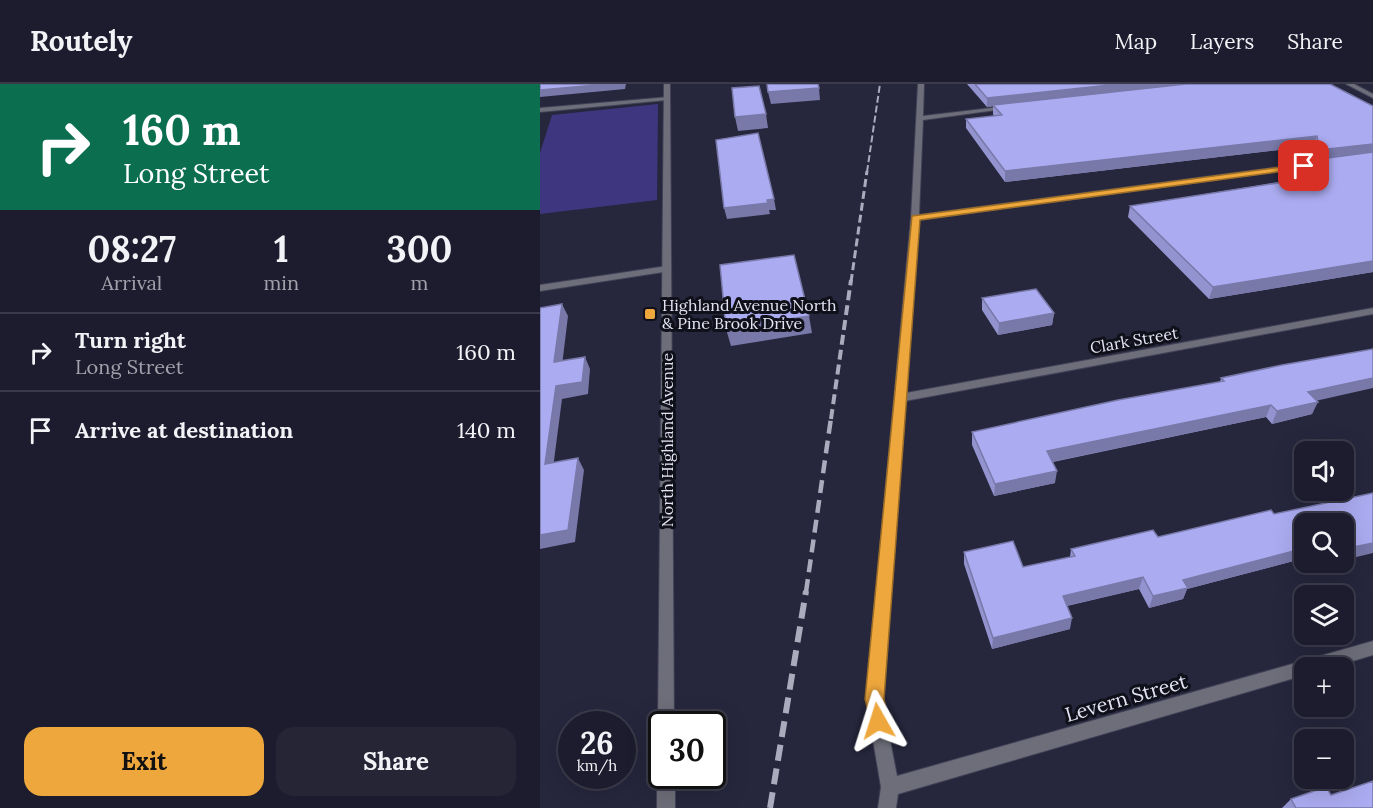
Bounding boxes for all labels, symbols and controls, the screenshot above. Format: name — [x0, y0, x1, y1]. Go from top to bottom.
text: Routely — [30, 23, 132, 59]
text: Map — [1114, 28, 1157, 55]
text: Layers — [1190, 28, 1254, 55]
text: Share — [1287, 28, 1343, 55]
text: 160 m — [123, 103, 241, 157]
icon: right — [24, 108, 102, 186]
pin — [1278, 140, 1329, 191]
icon: arrive — [1287, 149, 1320, 182]
text: Long Street — [123, 156, 269, 190]
text: 08:27 — [87, 226, 176, 272]
text: 1 — [274, 226, 289, 272]
text: 300 — [387, 226, 453, 272]
text: Arrival — [101, 270, 162, 295]
text: min — [263, 270, 299, 295]
text: m — [411, 270, 428, 295]
place label: Highland Avenue North & Pine Brook Drive — [662, 295, 837, 333]
marker: Highland Avenue North & Pine Brook Drive — [643, 307, 657, 321]
street label: Clark Street — [1089, 322, 1180, 358]
text: Turn right — [75, 326, 186, 354]
icon: right — [24, 336, 57, 369]
text: 160 m — [456, 338, 516, 366]
street label: North Highland Avenue — [657, 352, 677, 527]
text: Long Street — [75, 354, 183, 379]
icon: arrive — [24, 414, 57, 447]
text: Arrive at destination — [75, 416, 293, 444]
text: 140 m — [457, 416, 516, 444]
map controls — [1294, 441, 1354, 789]
button: sound — [1294, 441, 1354, 501]
button: search — [1294, 513, 1354, 573]
button: layers — [1294, 585, 1354, 645]
button: + — [1294, 657, 1354, 717]
street label: Levern Street — [1062, 668, 1190, 727]
position arrow — [846, 689, 910, 753]
speed limit sign: 30 — [648, 711, 726, 789]
text: 26 — [580, 724, 614, 762]
button: Exit — [24, 727, 264, 796]
button: Share — [276, 727, 516, 796]
button: − — [1294, 729, 1354, 789]
text: km/h — [577, 756, 617, 775]

